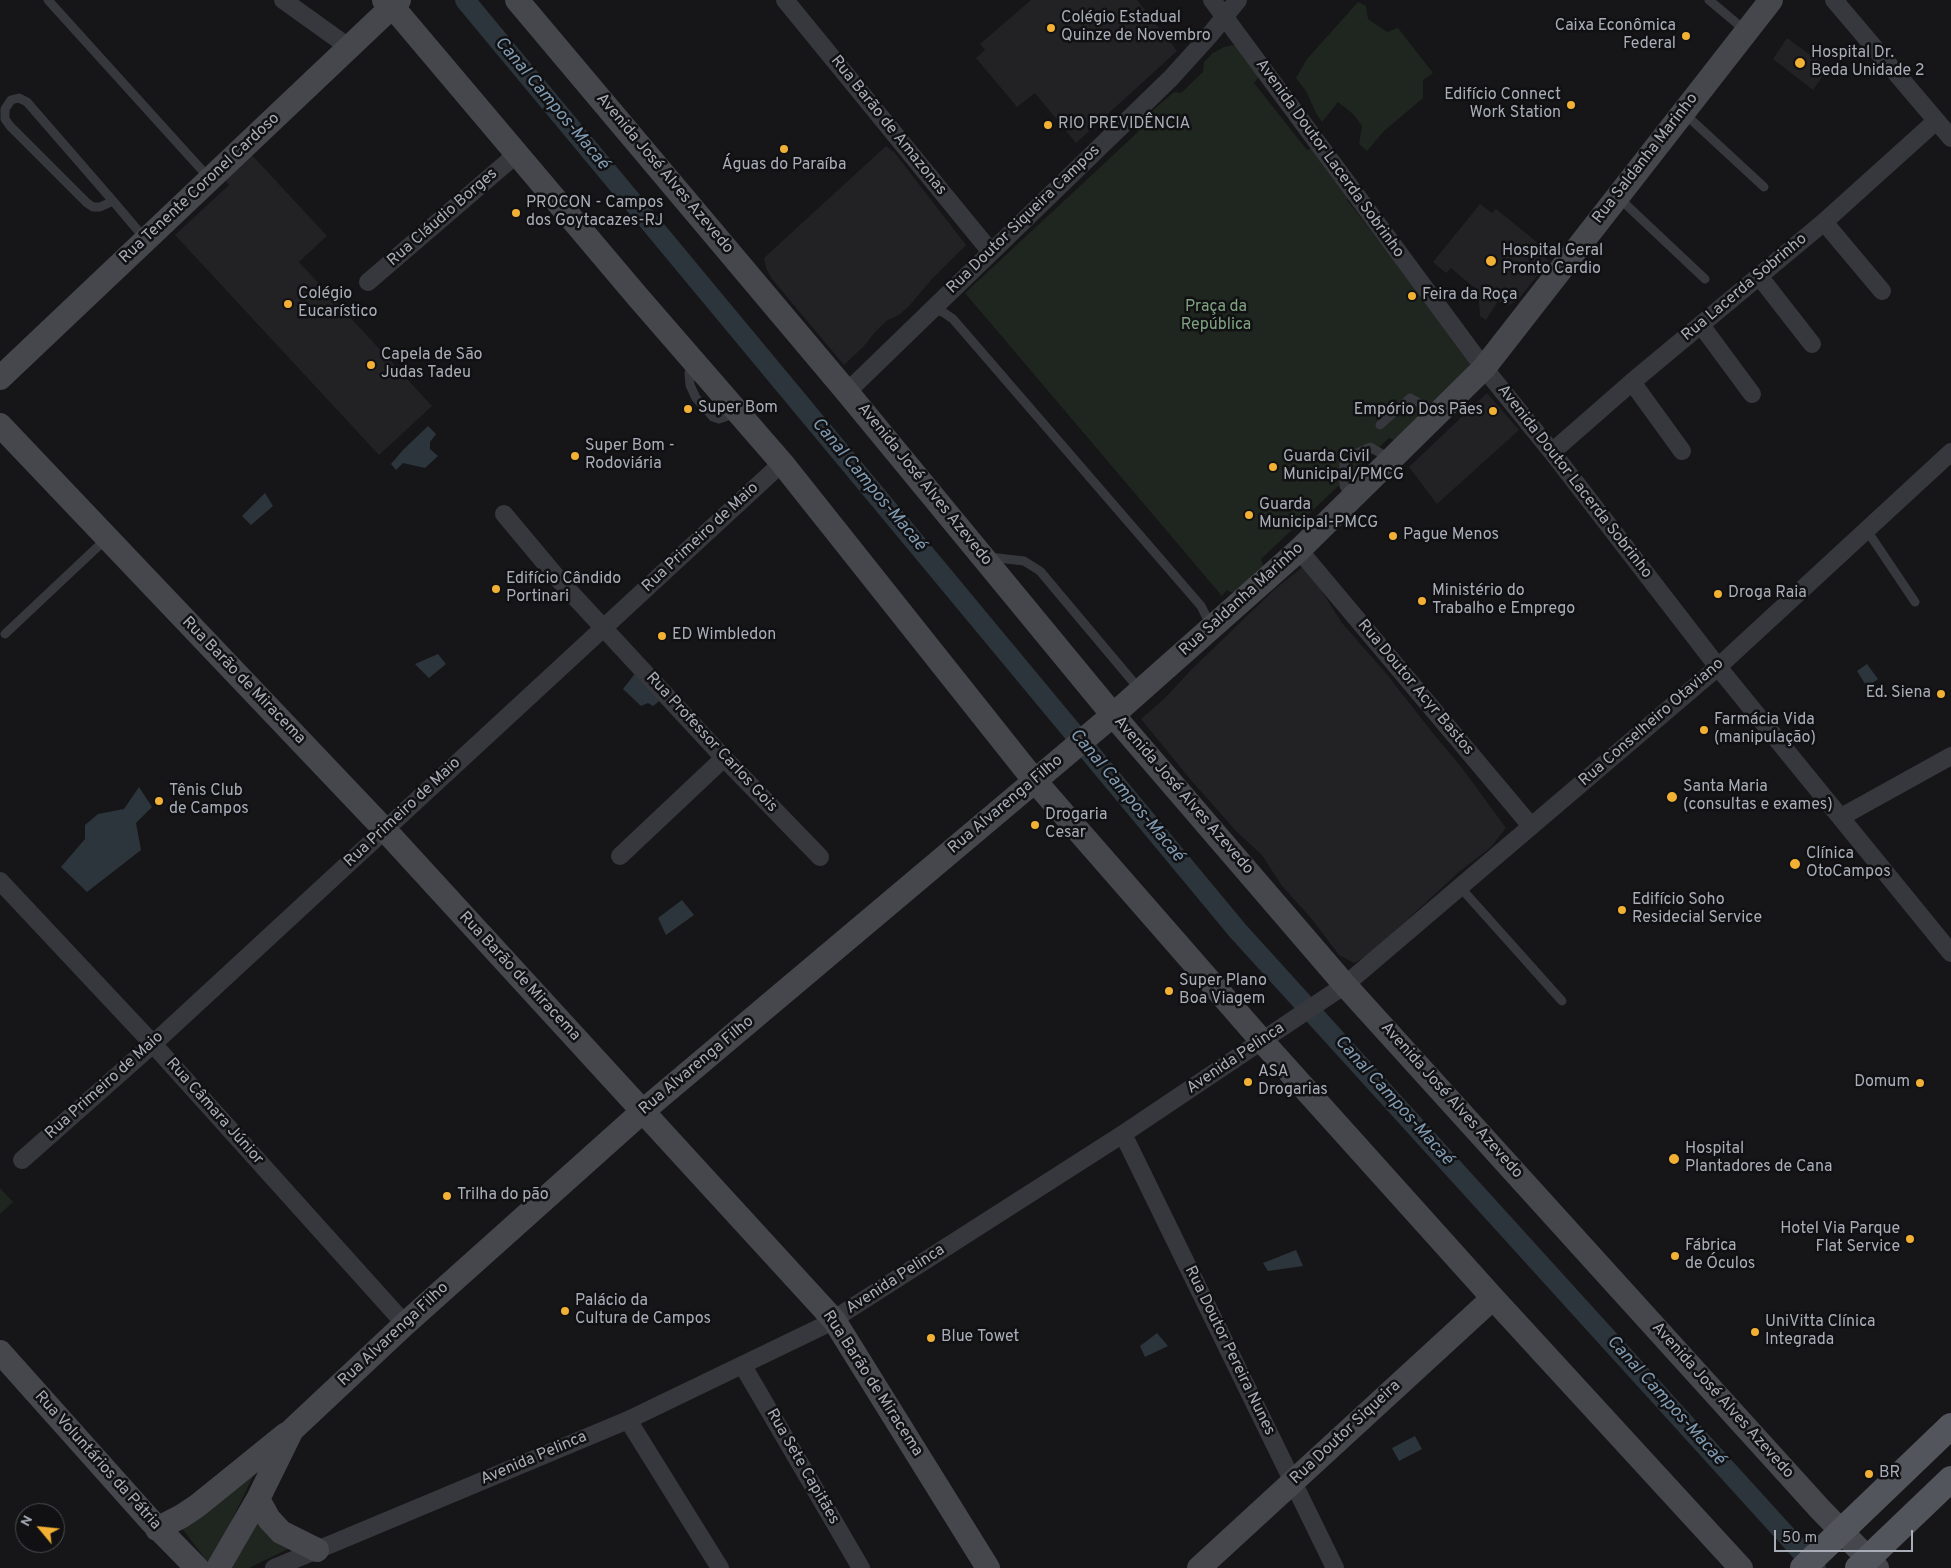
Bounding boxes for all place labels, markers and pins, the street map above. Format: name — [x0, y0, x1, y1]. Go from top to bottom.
place label: Colégio Estadual Quinze de Novembro — [1061, 9, 1211, 47]
place label: Caixa Econômica Federal — [1555, 17, 1676, 55]
marker: Colégio Estadual Quinze de Novembro — [1045, 22, 1057, 34]
marker: Caixa Econômica Federal — [1680, 30, 1692, 42]
place label: Hospital Dr. Beda Unidade 2 — [1811, 44, 1925, 82]
marker: Hospital Dr. Beda Unidade 2 — [1793, 56, 1807, 70]
place label: Edifício Connect Work Station — [1444, 86, 1561, 124]
marker: Edifício Connect Work Station — [1565, 99, 1577, 111]
place label: RIO PREVIDÊNCIA — [1058, 115, 1190, 135]
marker: RIO PREVIDÊNCIA — [1042, 119, 1054, 131]
marker: Águas do Paraíba — [778, 143, 790, 155]
place label: Águas do Paraíba — [722, 156, 846, 176]
place label: PROCON - Campos dos Goytacazes-RJ — [526, 194, 664, 232]
marker: PROCON - Campos dos Goytacazes-RJ — [510, 207, 522, 219]
place label: Hospital Geral Pronto Cardio — [1502, 242, 1603, 280]
marker: Hospital Geral Pronto Cardio — [1484, 254, 1498, 268]
place label: Colégio Eucarístico — [298, 285, 377, 323]
place label: Feira da Roça — [1422, 286, 1517, 306]
marker: Feira da Roça — [1406, 290, 1418, 302]
marker: Colégio Eucarístico — [282, 298, 294, 310]
place label: Capela de São Judas Tadeu — [381, 346, 483, 384]
marker: Capela de São Judas Tadeu — [365, 359, 377, 371]
place label: Super Bom — [698, 399, 778, 419]
place label: Empório Dos Pães — [1354, 401, 1483, 421]
marker: Super Bom — [682, 403, 694, 415]
marker: Empório Dos Pães — [1487, 405, 1499, 417]
place label: Super Bom - Rodoviária — [585, 437, 675, 475]
place label: Guarda Civil Municipal/PMCG — [1283, 448, 1404, 486]
marker: Super Bom - Rodoviária — [569, 450, 581, 462]
marker: Guarda Civil Municipal/PMCG — [1267, 461, 1279, 473]
place label: Guarda Municipal-PMCG — [1259, 496, 1378, 534]
marker: Guarda Municipal-PMCG — [1243, 509, 1255, 521]
place label: Pague Menos — [1403, 526, 1499, 546]
marker: Pague Menos — [1387, 530, 1399, 542]
place label: Edifício Cândido Portinari — [506, 570, 621, 608]
place label: Ministério do Trabalho e Emprego — [1432, 582, 1575, 620]
marker: Edifício Cândido Portinari — [490, 583, 502, 595]
place label: Droga Raia — [1728, 584, 1807, 604]
marker: Droga Raia — [1712, 588, 1724, 600]
marker: Ministério do Trabalho e Emprego — [1416, 595, 1428, 607]
place label: ED Wimbledon — [672, 626, 776, 646]
marker: ED Wimbledon — [656, 630, 668, 642]
place label: Ed. Siena — [1866, 684, 1931, 704]
marker: Ed. Siena — [1935, 688, 1947, 700]
place label: Farmácia Vida (manipulação) — [1714, 711, 1816, 749]
marker: Farmácia Vida (manipulação) — [1698, 724, 1710, 736]
place label: Santa Maria (consultas e exames) — [1683, 778, 1833, 816]
place label: Tênis Club de Campos — [169, 782, 249, 820]
marker: Santa Maria (consultas e exames) — [1665, 790, 1679, 804]
marker: Tênis Club de Campos — [153, 795, 165, 807]
place label: Drogaria Cesar — [1045, 806, 1107, 844]
marker: Drogaria Cesar — [1029, 819, 1041, 831]
place label: Clínica OtoCampos — [1806, 845, 1891, 883]
marker: Clínica OtoCampos — [1788, 857, 1802, 871]
place label: Edifício Soho Residecial Service — [1632, 891, 1762, 929]
marker: Edifício Soho Residecial Service — [1616, 904, 1628, 916]
place label: Super Plano Boa Viagem — [1179, 972, 1267, 1010]
marker: Super Plano Boa Viagem — [1163, 985, 1175, 997]
place label: ASA Drogarias — [1258, 1063, 1328, 1101]
place label: Domum — [1854, 1073, 1910, 1093]
marker: ASA Drogarias — [1242, 1076, 1254, 1088]
marker: Domum — [1914, 1077, 1926, 1089]
place label: Hospital Plantadores de Cana — [1685, 1140, 1832, 1178]
marker: Hospital Plantadores de Cana — [1667, 1152, 1681, 1166]
place label: Trilha do pão — [457, 1186, 549, 1206]
marker: Trilha do pão — [441, 1190, 453, 1202]
place label: Hotel Via Parque Flat Service — [1780, 1220, 1900, 1258]
marker: Hotel Via Parque Flat Service — [1904, 1233, 1916, 1245]
place label: Fábrica de Óculos — [1685, 1237, 1755, 1275]
marker: Fábrica de Óculos — [1669, 1250, 1681, 1262]
place label: Palácio da Cultura de Campos — [575, 1292, 711, 1330]
marker: Palácio da Cultura de Campos — [559, 1305, 571, 1317]
place label: UniVitta Clínica Integrada — [1765, 1313, 1875, 1351]
marker: UniVitta Clínica Integrada — [1749, 1326, 1761, 1338]
place label: Blue Towet — [941, 1328, 1019, 1348]
marker: Blue Towet — [925, 1332, 937, 1344]
place label: BR — [1879, 1464, 1900, 1484]
marker: BR — [1863, 1468, 1875, 1480]

